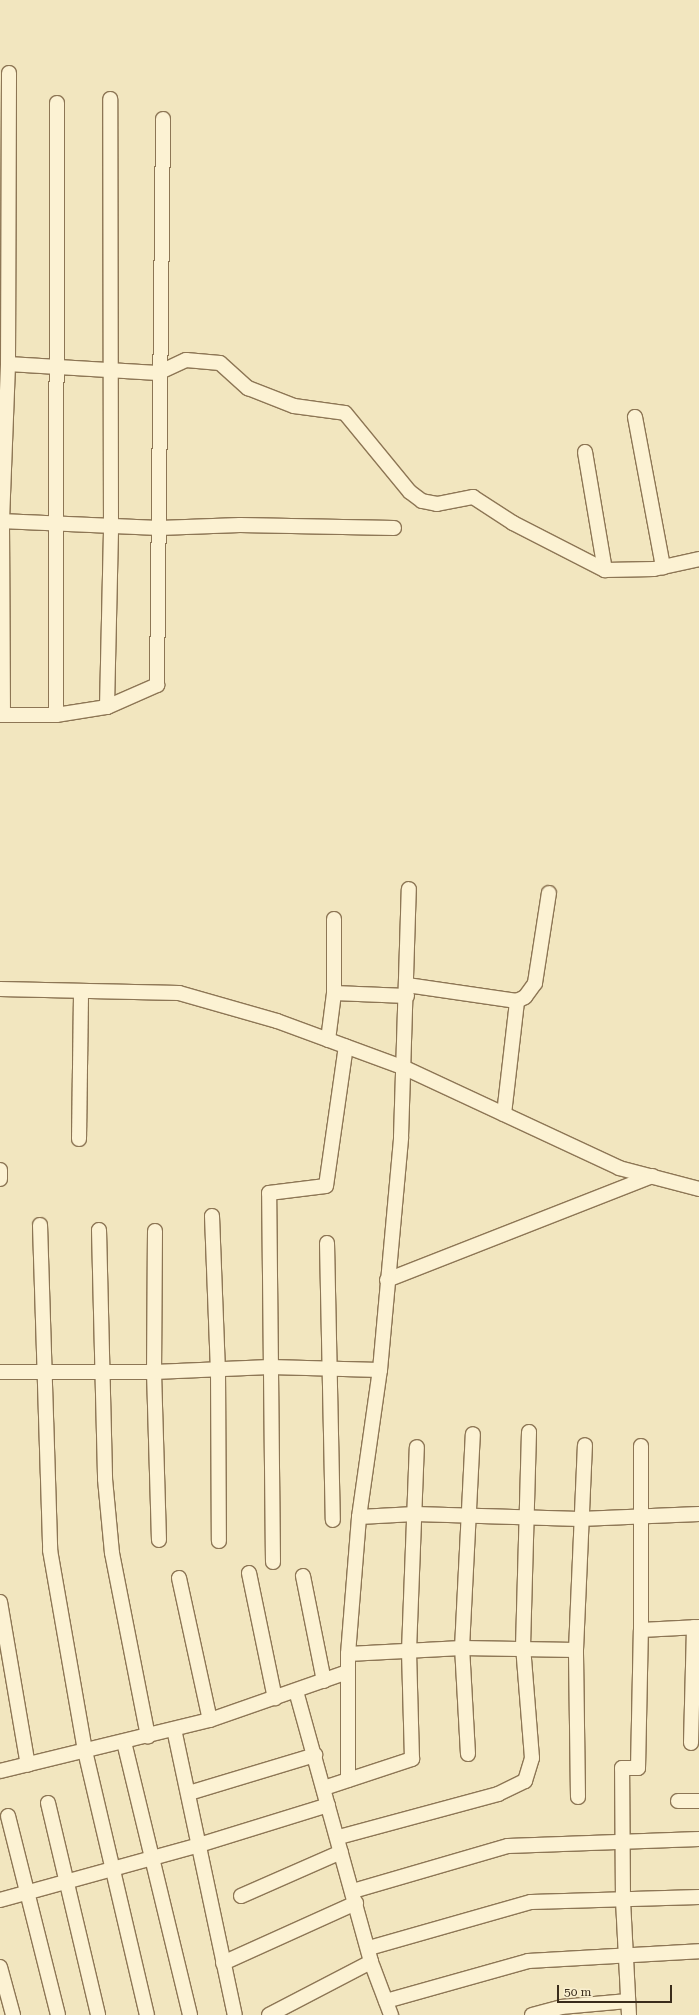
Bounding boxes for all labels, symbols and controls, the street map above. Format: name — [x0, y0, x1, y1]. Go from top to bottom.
scale bar — [559, 1977, 674, 2003]
text: 50 m — [564, 1985, 591, 1999]

